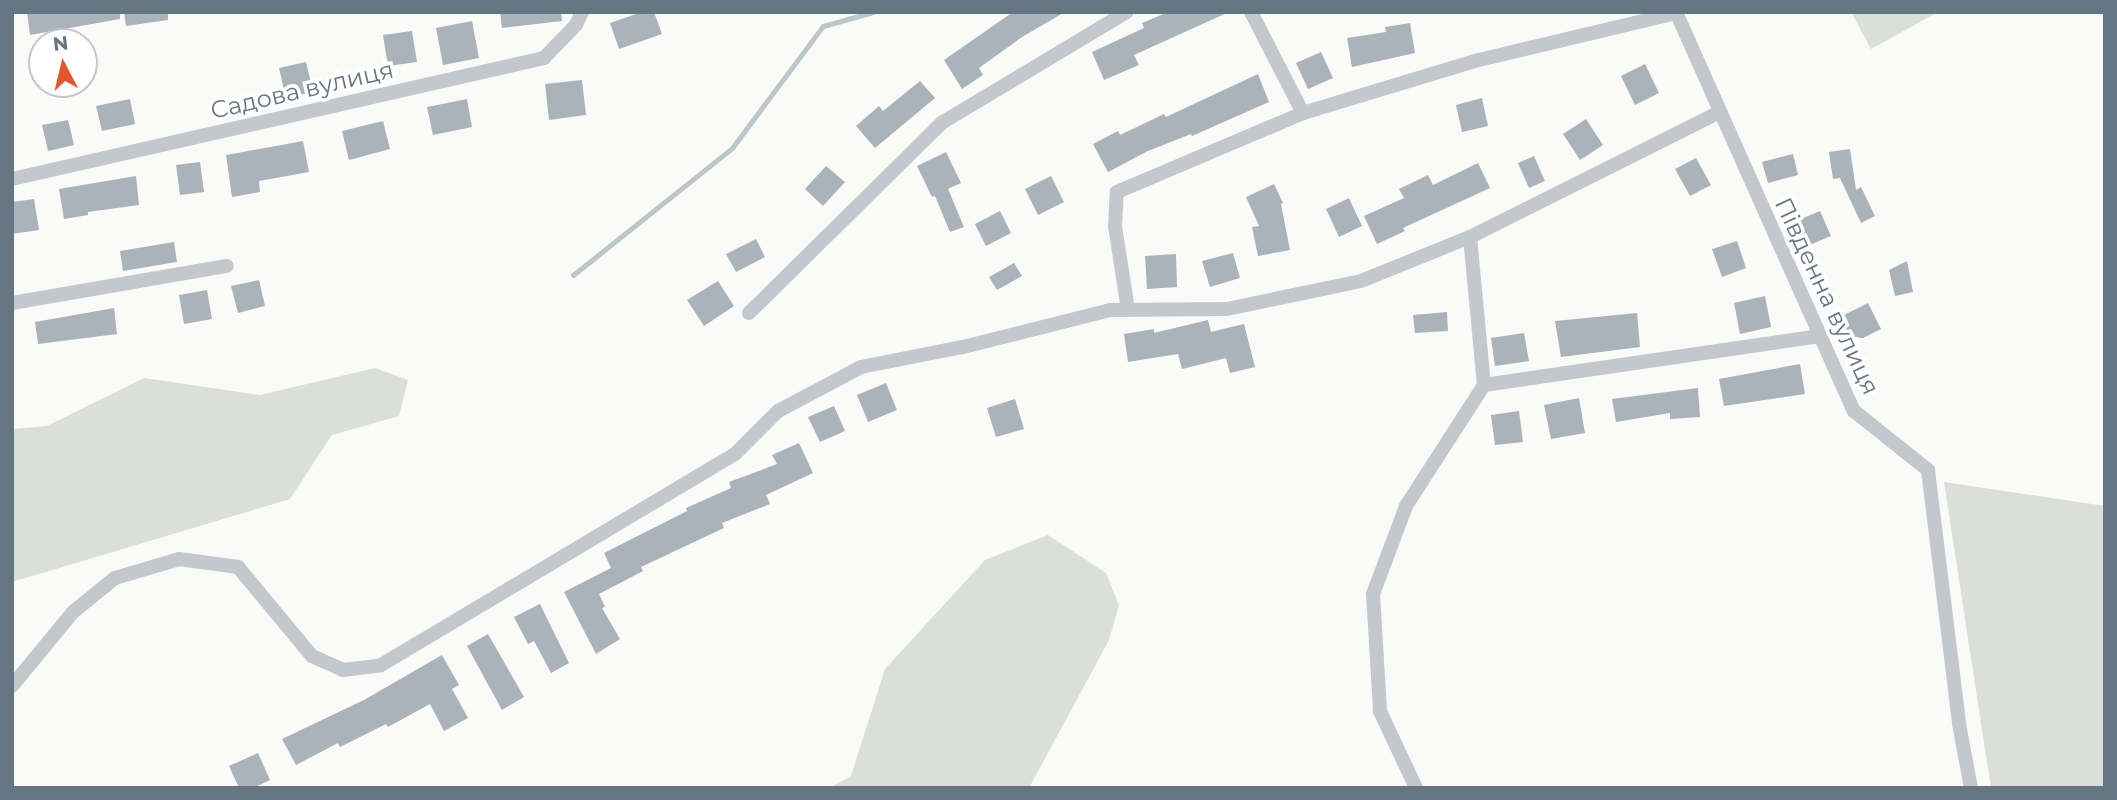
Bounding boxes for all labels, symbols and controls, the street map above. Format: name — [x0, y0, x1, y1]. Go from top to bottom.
north arrow — [28, 28, 98, 98]
text: N — [52, 31, 70, 56]
street label: Садова вулиця — [208, 55, 396, 125]
street label: Південна вулиця — [1769, 193, 1885, 399]

